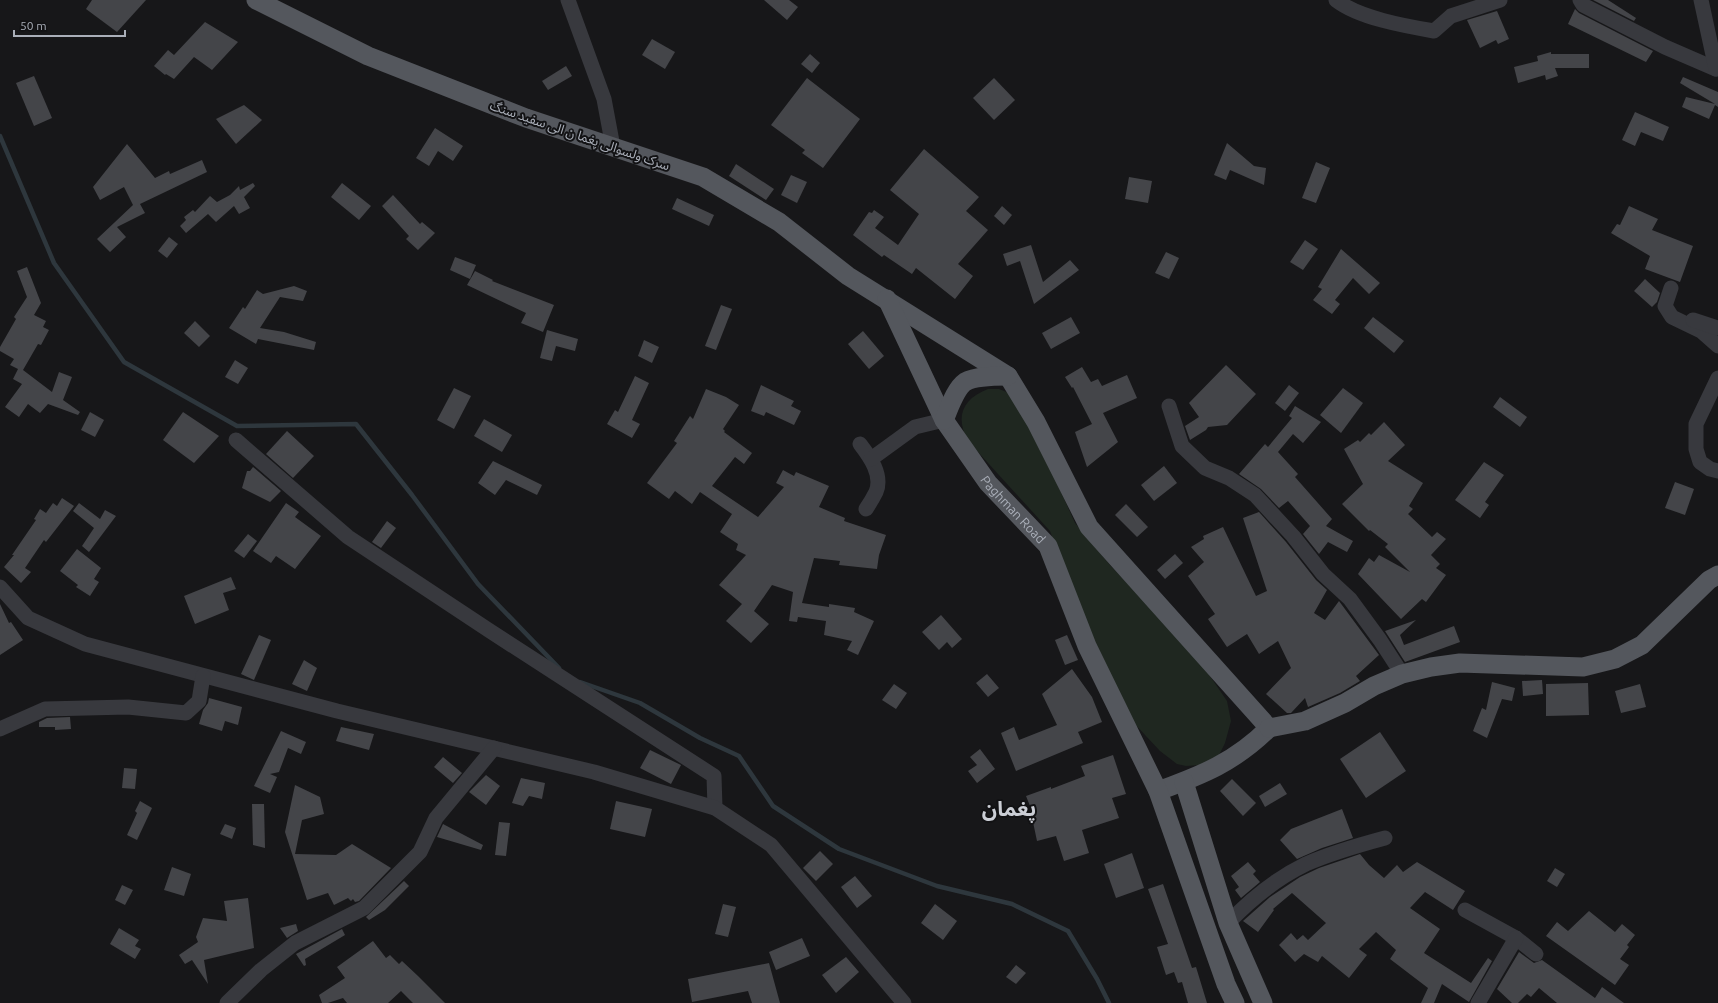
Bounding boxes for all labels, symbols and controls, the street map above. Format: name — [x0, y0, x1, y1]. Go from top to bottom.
scale bar — [14, 12, 125, 38]
text: 50 m — [20, 19, 47, 32]
street label: سرک ولسوالی پغما ن الی سفید سنگ — [487, 98, 672, 175]
street label: Paghman Road — [978, 473, 1048, 546]
district label: پغمان — [982, 796, 1036, 823]

